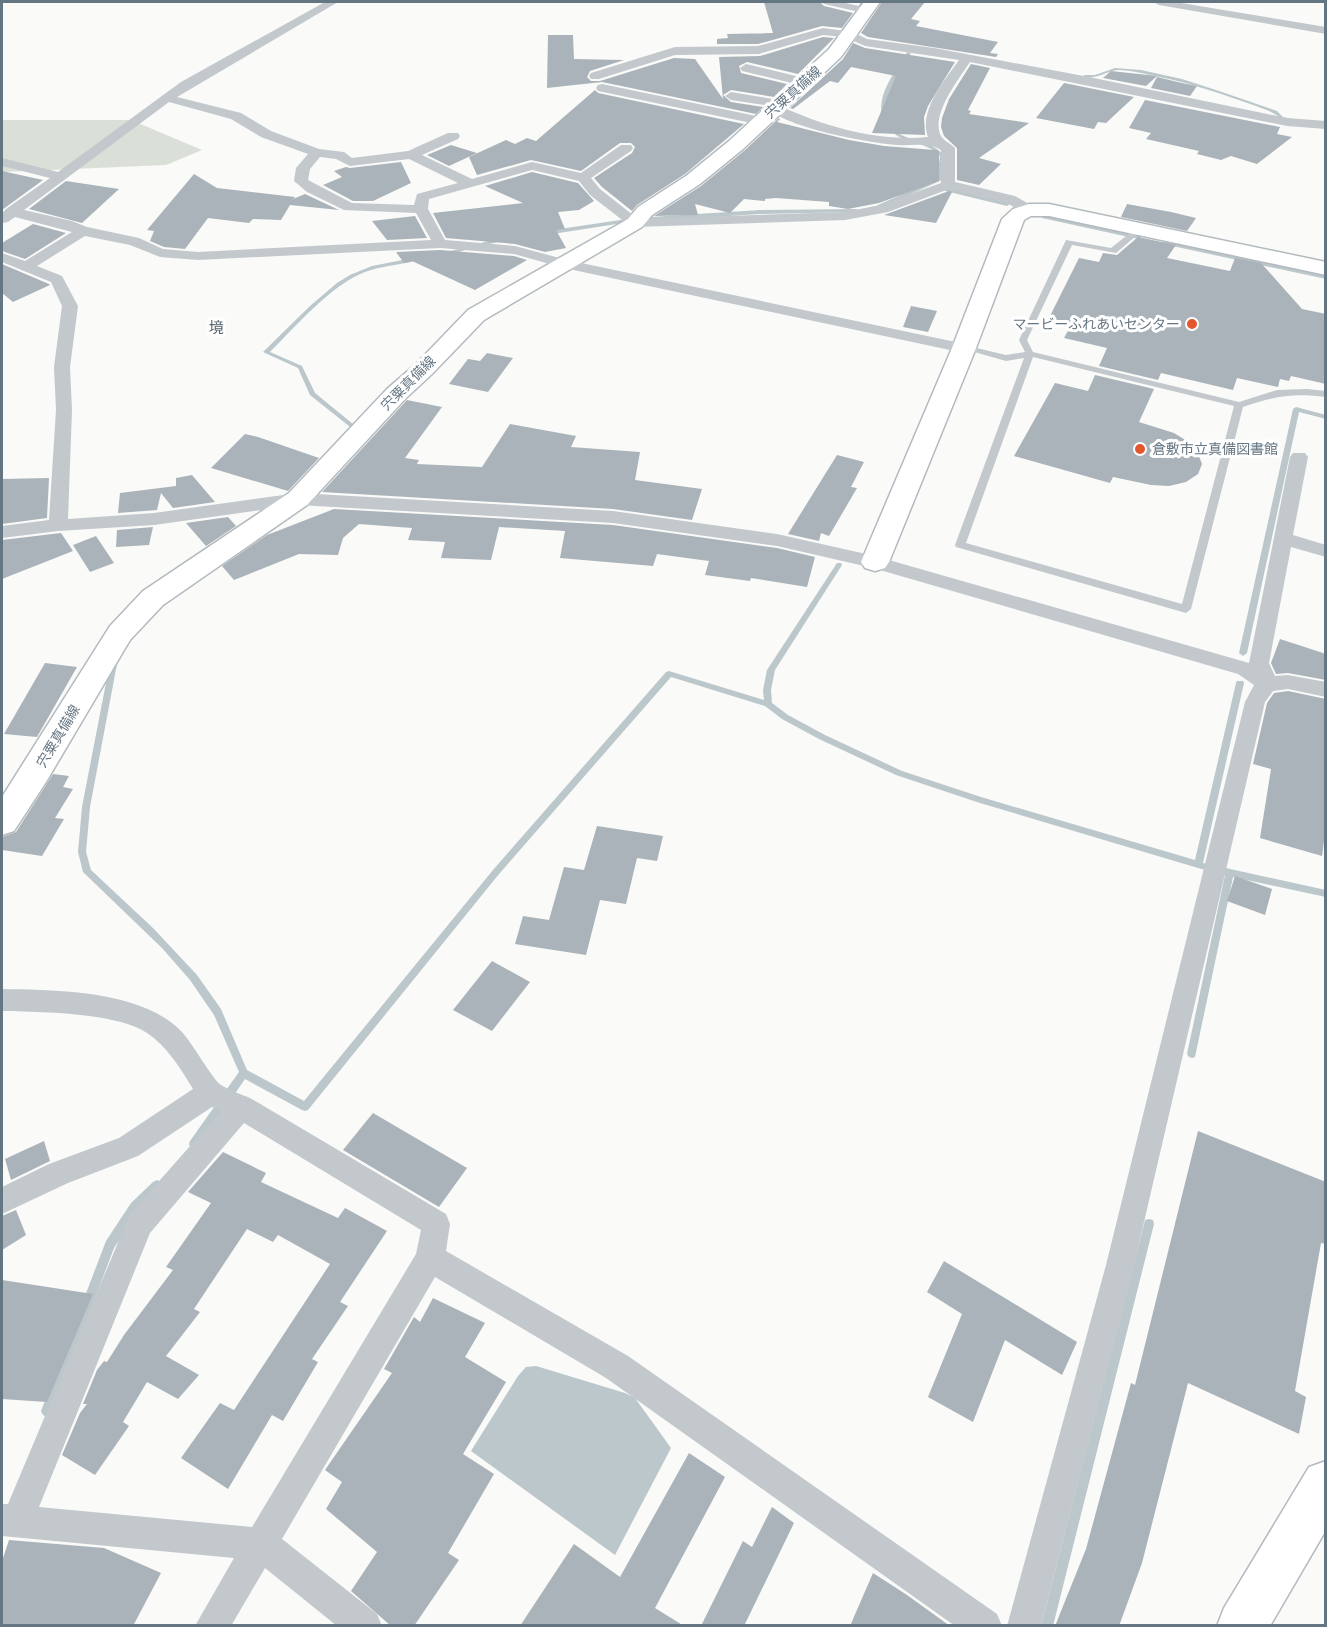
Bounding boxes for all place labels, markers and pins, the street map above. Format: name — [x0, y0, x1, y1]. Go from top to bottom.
place label: マービーふれあいセンター — [1013, 316, 1180, 332]
marker: マービーふれあいセンター — [1185, 317, 1199, 331]
place label: 倉敷市立真備図書館 — [1152, 441, 1278, 457]
marker: 倉敷市立真備図書館 — [1133, 442, 1147, 456]

